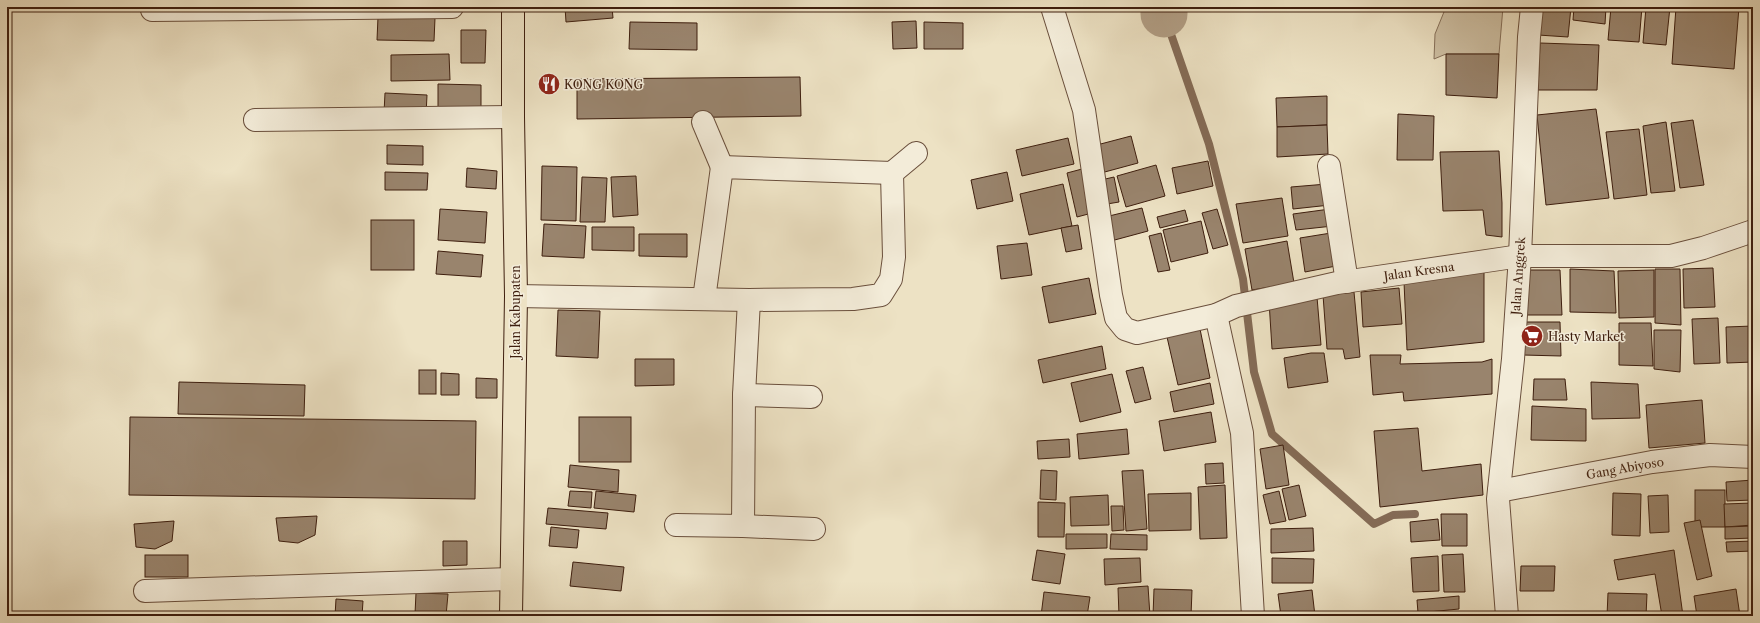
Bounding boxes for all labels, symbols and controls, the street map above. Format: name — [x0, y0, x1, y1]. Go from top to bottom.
restaurant icon: KONG KONG — [536, 71, 562, 97]
place label: KONG KONG — [564, 77, 644, 92]
street label: Jalan Anggrek — [1508, 235, 1528, 317]
street label: Jalan Kresna — [1381, 259, 1456, 284]
street label: Jalan Kabupaten — [508, 265, 523, 361]
supermarket icon: Hasty Market — [1519, 323, 1545, 349]
place label: Hasty Market — [1548, 329, 1625, 344]
street label: Gang Abiyoso — [1585, 454, 1665, 482]

